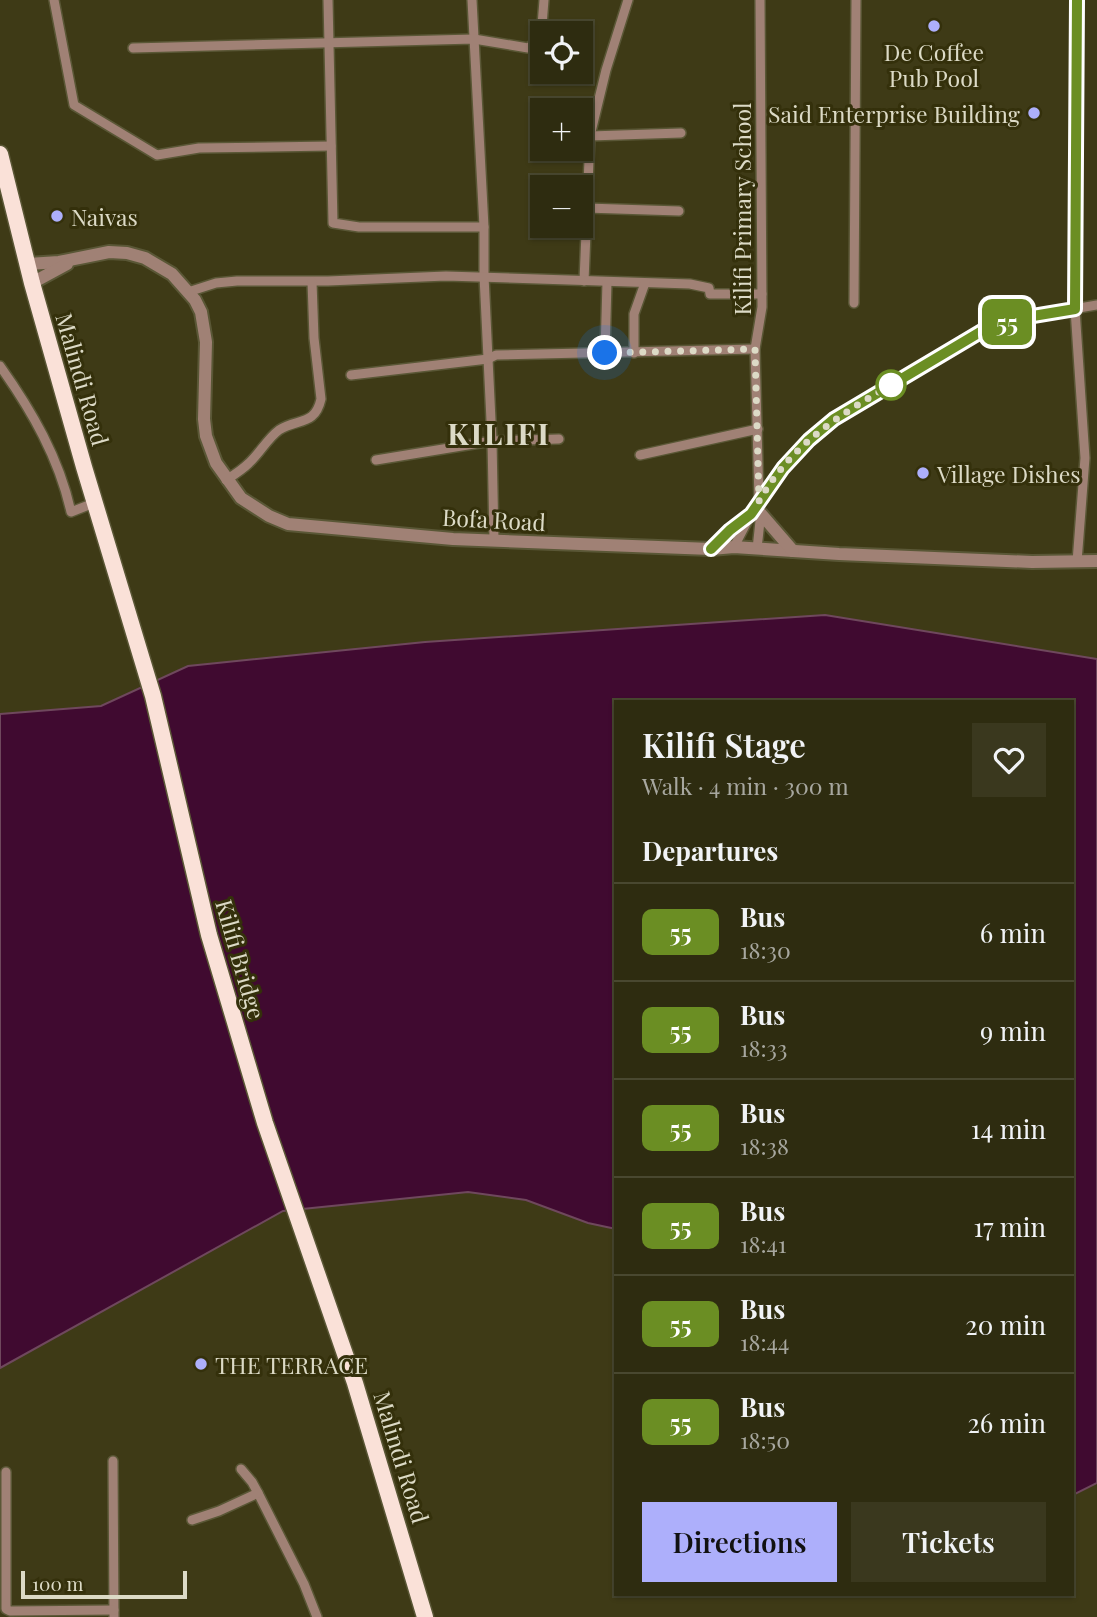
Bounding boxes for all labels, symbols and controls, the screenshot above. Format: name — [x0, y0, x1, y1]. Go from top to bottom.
marker: De Coffee Pub Pool — [926, 18, 942, 34]
map controls — [530, 21, 593, 238]
button: locate — [530, 21, 593, 84]
place label: De Coffee Pub Pool — [884, 36, 984, 93]
button: + — [530, 98, 593, 161]
place label: Said Enterprise Building — [768, 98, 1020, 129]
street label: Kilifi Primary School — [726, 102, 757, 316]
marker: Said Enterprise Building — [1026, 105, 1042, 121]
button: − — [530, 175, 593, 238]
place label: Naivas — [71, 201, 138, 232]
marker: Naivas — [49, 208, 65, 224]
line badge: 55 — [976, 299, 1038, 345]
text: 55 — [996, 306, 1018, 338]
street label: Malindi Road — [49, 309, 117, 449]
your location — [587, 335, 622, 370]
unlabelled marker — [876, 370, 906, 400]
district label: KILIFI — [447, 413, 551, 453]
place label: Village Dishes — [936, 458, 1081, 489]
marker: Village Dishes — [915, 465, 931, 481]
street label: Bofa Road — [441, 501, 547, 537]
text: Kilifi Stage — [642, 722, 806, 766]
button: heart — [972, 723, 1046, 797]
text: Walk · 4 min · 300 m — [642, 770, 849, 801]
text: Departures — [642, 833, 778, 868]
street label: Kilifi Bridge — [209, 895, 273, 1023]
text: Bus — [740, 899, 785, 934]
text: 6 min — [980, 915, 1046, 950]
text: 55 — [669, 916, 692, 948]
text: 18:30 — [740, 934, 791, 965]
text: Bus — [740, 997, 785, 1032]
text: 9 min — [980, 1013, 1046, 1048]
text: 55 — [669, 1014, 692, 1046]
text: 18:33 — [740, 1032, 787, 1063]
text: Bus — [740, 1095, 785, 1130]
text: 14 min — [971, 1111, 1046, 1146]
text: 55 — [669, 1112, 692, 1144]
text: 18:38 — [740, 1130, 789, 1161]
text: Bus — [740, 1193, 785, 1228]
text: 17 min — [973, 1209, 1046, 1244]
text: 55 — [669, 1210, 692, 1242]
text: 18:41 — [740, 1228, 786, 1259]
text: Bus — [740, 1291, 785, 1326]
text: 20 min — [965, 1307, 1046, 1342]
text: 55 — [669, 1308, 692, 1340]
text: 18:44 — [740, 1326, 789, 1357]
place label: THE TERRACE — [215, 1349, 368, 1380]
marker: THE TERRACE — [193, 1356, 209, 1372]
street label: Malindi Road — [367, 1387, 437, 1527]
text: Bus — [740, 1389, 785, 1424]
text: 26 min — [967, 1405, 1046, 1440]
text: 55 — [669, 1406, 692, 1438]
text: 18:50 — [740, 1424, 790, 1455]
button: Directions — [642, 1502, 837, 1582]
button: Tickets — [851, 1502, 1046, 1582]
scale bar — [21, 1568, 187, 1600]
text: 100 m — [32, 1570, 83, 1596]

